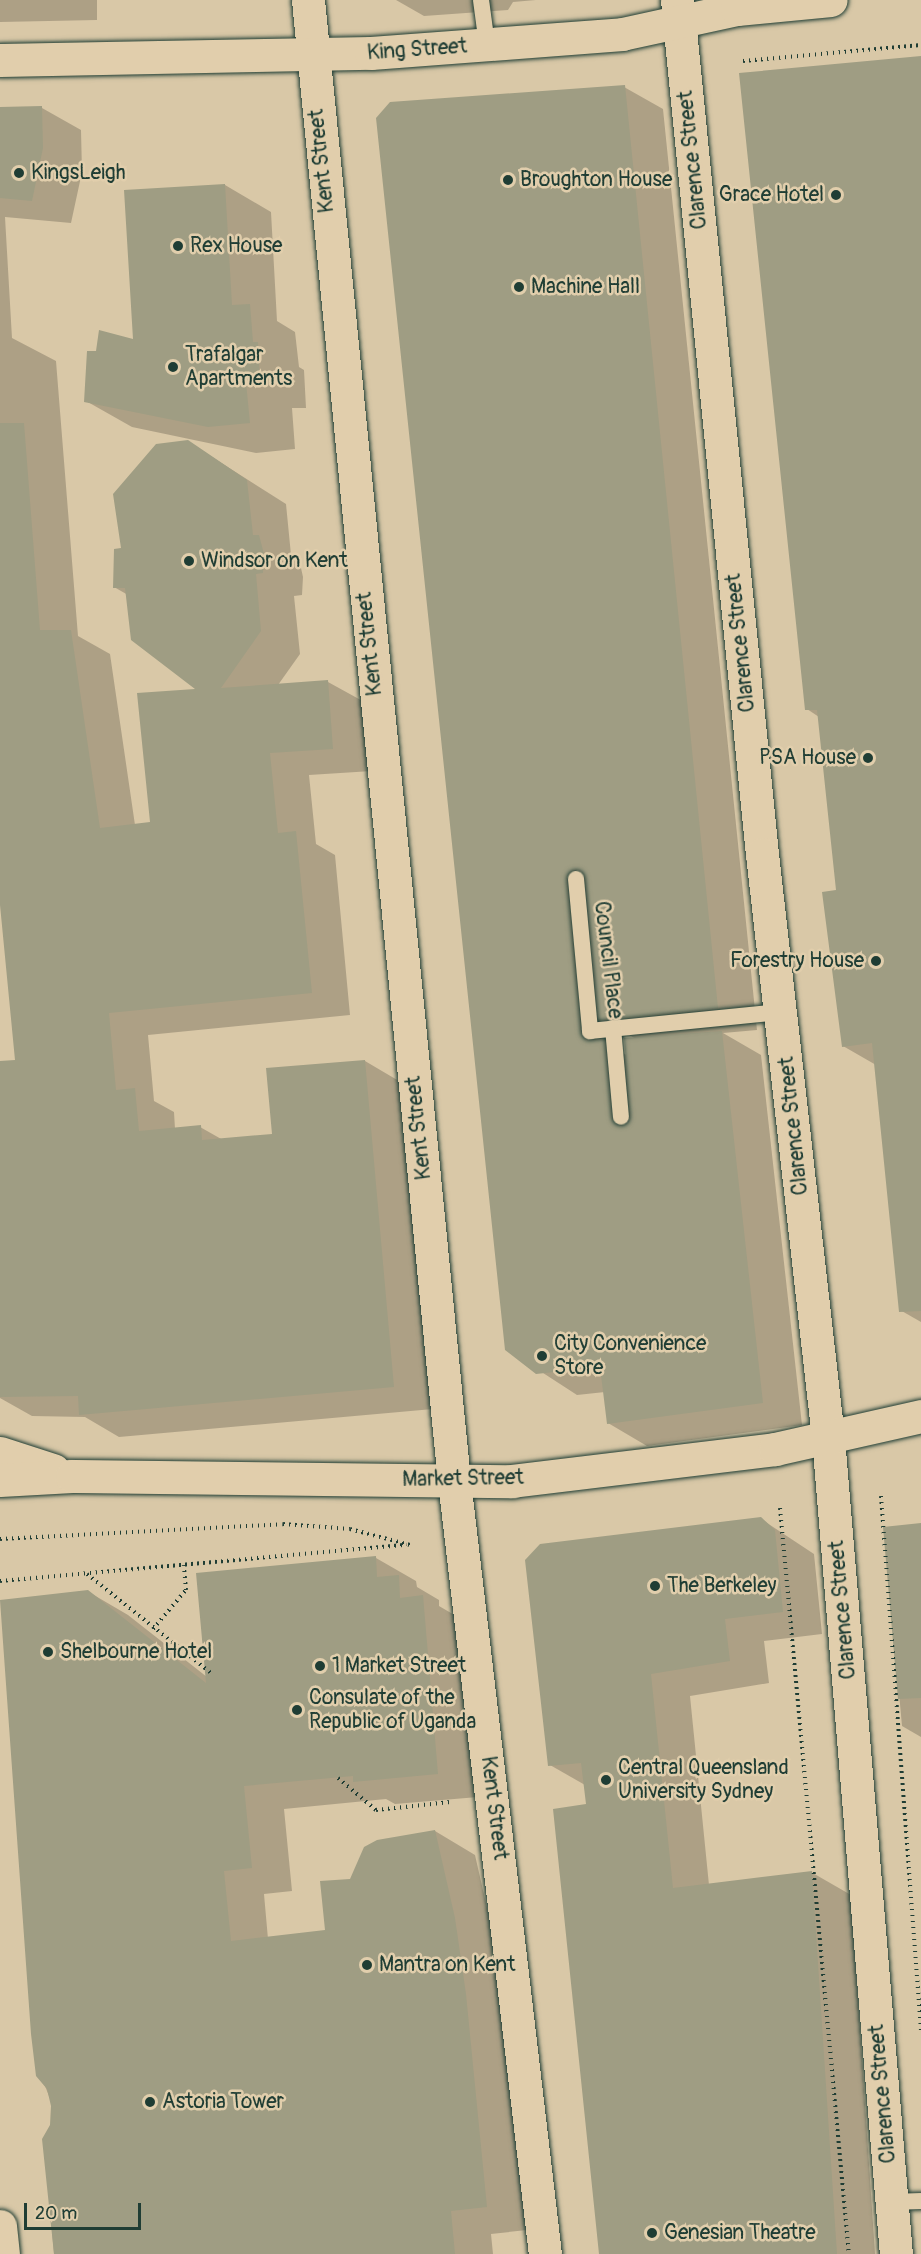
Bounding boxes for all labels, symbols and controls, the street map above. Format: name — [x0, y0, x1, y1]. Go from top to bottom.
street label: King Street — [366, 34, 468, 66]
street label: Clarence Street — [673, 89, 713, 231]
street label: Kent Street — [304, 108, 340, 214]
place label: KingsLeigh — [31, 160, 126, 186]
marker: KingsLeigh — [12, 166, 26, 180]
place label: Broughton House — [520, 167, 672, 193]
marker: Broughton House — [501, 173, 515, 187]
place label: Grace Hotel — [719, 182, 824, 208]
marker: Grace Hotel — [829, 188, 843, 202]
place label: Rex House — [190, 233, 282, 259]
marker: Rex House — [171, 239, 185, 253]
place label: Machine Hall — [531, 274, 640, 300]
marker: Machine Hall — [512, 280, 526, 294]
place label: Trafalgar Apartments — [185, 342, 292, 392]
marker: Trafalgar Apartments — [166, 360, 180, 374]
place label: Windsor on Kent — [201, 548, 348, 574]
marker: Windsor on Kent — [182, 554, 196, 568]
street label: Clarence Street — [721, 572, 761, 714]
street label: Kent Street — [352, 591, 388, 697]
place label: PSA House — [759, 745, 856, 771]
marker: PSA House — [861, 751, 875, 765]
street label: Council Place — [588, 900, 628, 1020]
place label: Forestry House — [730, 948, 864, 974]
marker: Forestry House — [869, 954, 883, 968]
street label: Clarence Street — [774, 1055, 814, 1197]
street label: Kent Street — [401, 1075, 437, 1181]
place label: City Convenience Store — [554, 1331, 706, 1381]
marker: City Convenience Store — [535, 1349, 549, 1363]
street label: Market Street — [402, 1465, 524, 1493]
street label: Clarence Street — [824, 1540, 862, 1680]
place label: The Berkeley — [667, 1573, 777, 1599]
marker: The Berkeley — [648, 1579, 662, 1593]
place label: Shelbourne Hotel — [60, 1639, 212, 1665]
marker: Shelbourne Hotel — [41, 1645, 55, 1659]
place label: 1 Market Street — [332, 1653, 466, 1679]
marker: 1 Market Street — [313, 1659, 327, 1673]
place label: Consulate of the Republic of Uganda — [309, 1685, 476, 1735]
marker: Consulate of the Republic of Uganda — [290, 1703, 304, 1717]
street label: Kent Street — [475, 1755, 513, 1861]
place label: Central Queensland University Sydney — [618, 1755, 789, 1805]
marker: Central Queensland University Sydney — [599, 1773, 613, 1787]
place label: Mantra on Kent — [379, 1952, 515, 1978]
marker: Mantra on Kent — [360, 1958, 374, 1972]
street label: Clarence Street — [864, 2024, 902, 2164]
place label: Astoria Tower — [162, 2089, 284, 2115]
marker: Astoria Tower — [143, 2095, 157, 2109]
scale bar — [27, 2191, 144, 2229]
text: 20 m — [35, 2202, 77, 2225]
place label: Genesian Theatre — [664, 2220, 816, 2246]
marker: Genesian Theatre — [645, 2226, 659, 2240]

